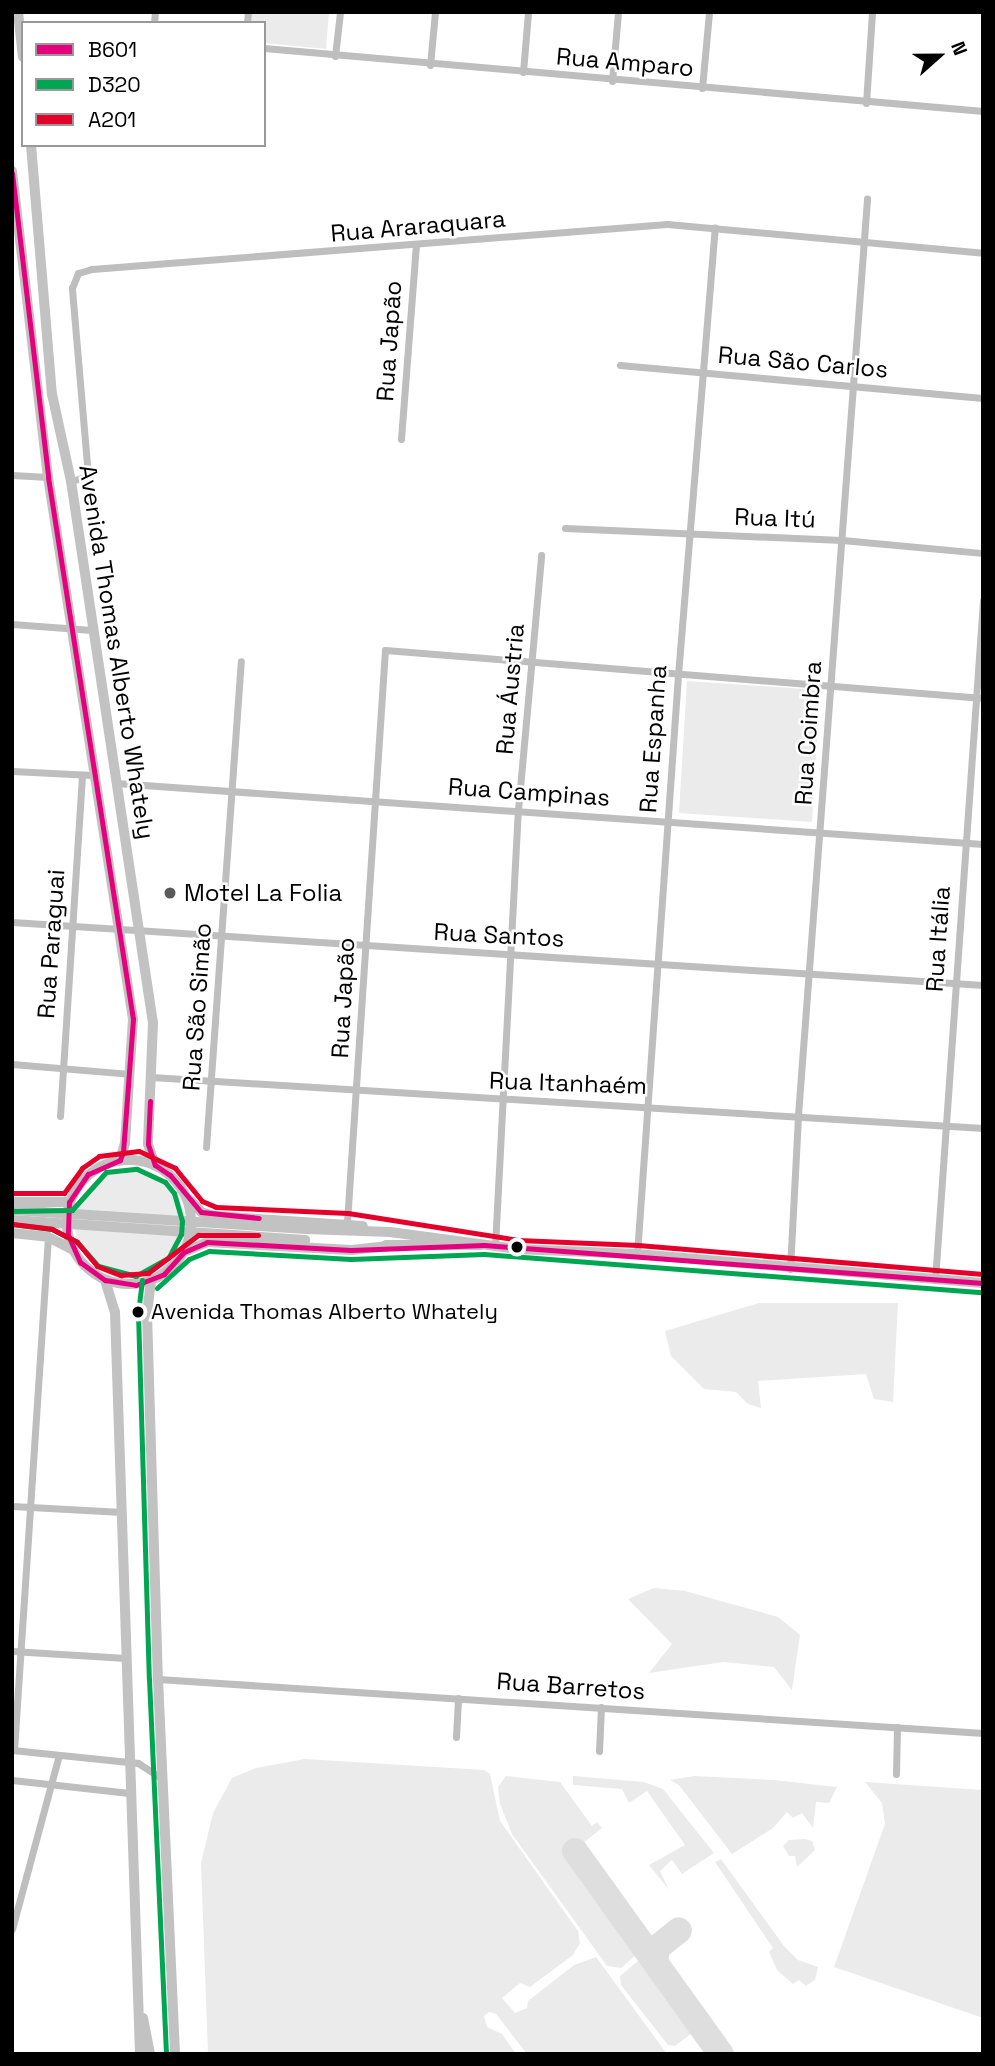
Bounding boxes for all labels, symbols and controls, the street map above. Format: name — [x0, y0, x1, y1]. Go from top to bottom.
legend — [21, 21, 266, 147]
north arrow — [904, 21, 974, 91]
text: B601 — [88, 36, 137, 63]
text: N — [945, 38, 973, 59]
street label: Rua Amparo — [555, 42, 695, 82]
text: D320 — [88, 71, 141, 98]
text: A201 — [88, 106, 136, 133]
street label: Rua Araraquara — [329, 204, 507, 248]
street label: Rua Japão — [370, 280, 408, 402]
street label: Rua São Carlos — [717, 340, 889, 384]
street label: Avenida Thomas Alberto Whately — [73, 462, 161, 842]
street label: Rua Itú — [734, 502, 816, 534]
street label: Rua Áustria — [490, 622, 530, 756]
street label: Rua Coimbra — [789, 660, 827, 806]
street label: Rua Espanha — [633, 664, 673, 814]
street label: Rua Campinas — [447, 772, 611, 812]
street label: Rua Paraguai — [31, 868, 71, 1020]
place label: Motel La Folia — [184, 879, 342, 907]
marker: Motel La Folia — [162, 885, 178, 901]
street label: Rua Itália — [920, 885, 956, 993]
street label: Rua Santos — [433, 917, 565, 953]
street label: Rua São Simão — [177, 922, 217, 1092]
street label: Rua Japão — [325, 937, 361, 1059]
street label: Rua Itanhaém — [488, 1066, 648, 1100]
unlabelled marker — [510, 1240, 524, 1254]
place label: Avenida Thomas Alberto Whately — [151, 1299, 499, 1325]
marker: Avenida Thomas Alberto Whately — [131, 1305, 145, 1319]
street label: Rua Barretos — [496, 1666, 646, 1706]

